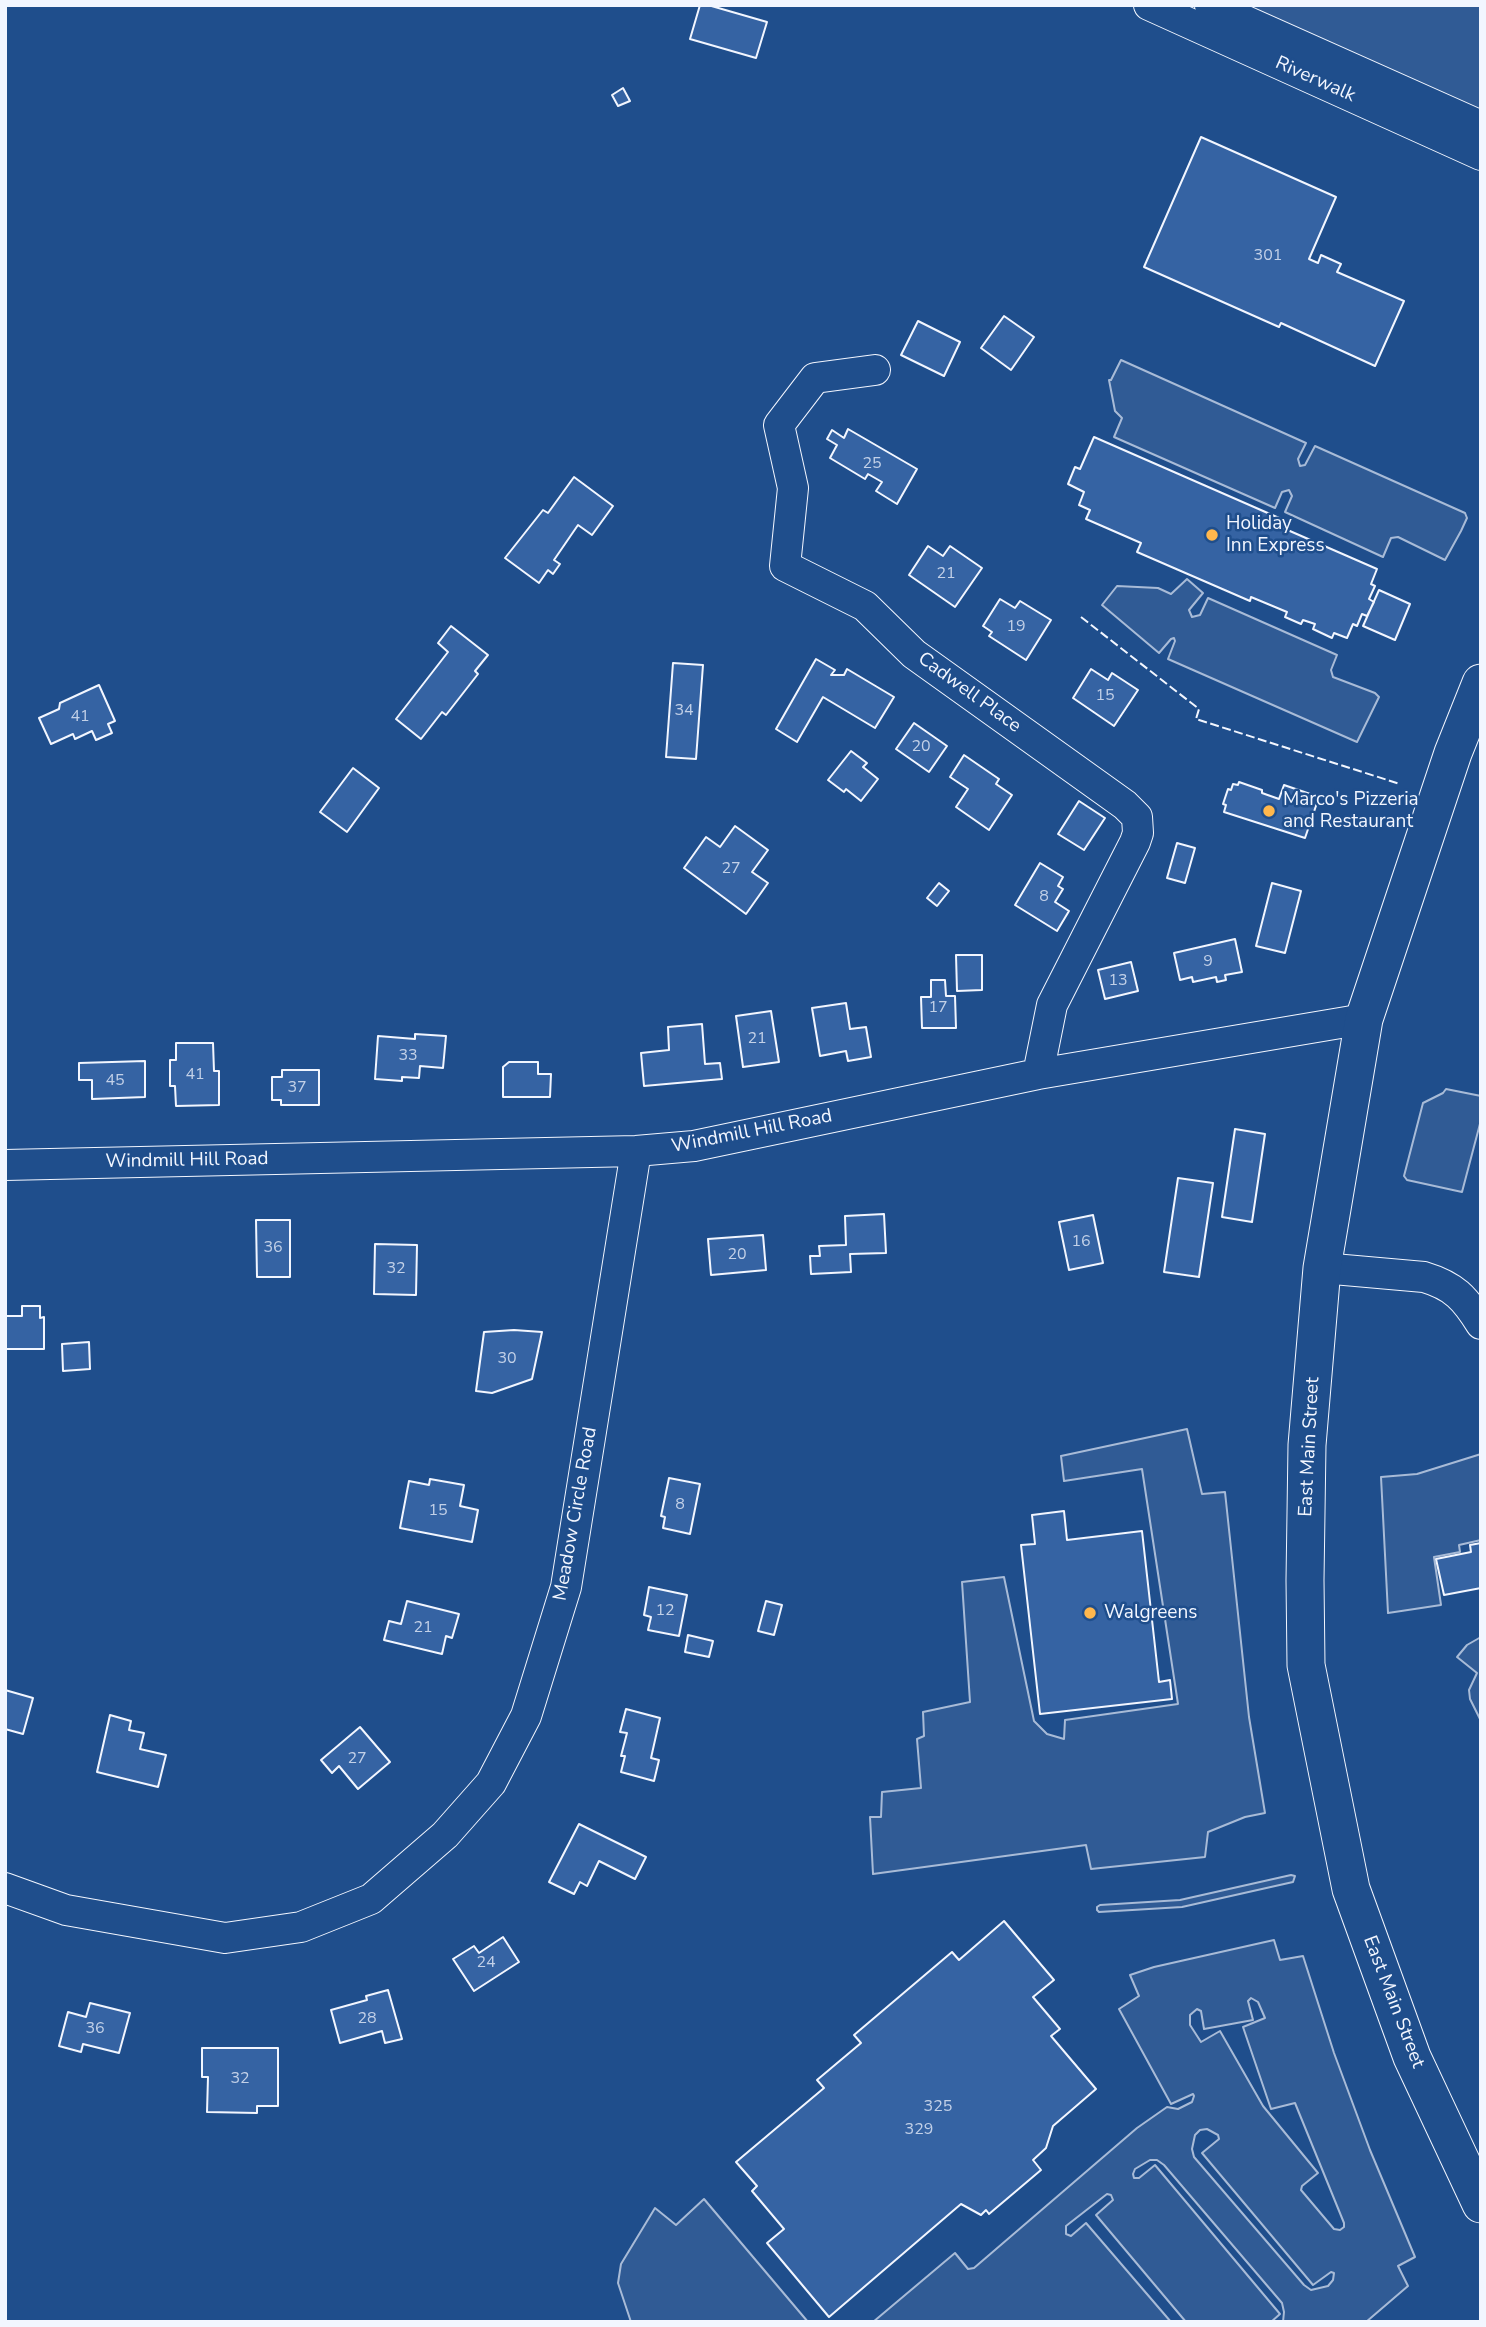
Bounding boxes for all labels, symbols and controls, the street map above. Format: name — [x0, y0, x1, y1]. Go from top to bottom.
street label: Riverwalk — [1271, 52, 1359, 108]
house number: 301 — [1254, 246, 1282, 266]
house number: 25 — [862, 454, 882, 474]
place label: Holiday Inn Express — [1226, 513, 1325, 557]
marker: Holiday Inn Express — [1204, 527, 1220, 543]
house number: 21 — [936, 564, 956, 584]
house number: 19 — [1006, 617, 1026, 637]
street label: Cadwell Place — [913, 648, 1025, 738]
house number: 15 — [1095, 686, 1115, 706]
house number: 34 — [674, 701, 694, 721]
house number: 41 — [70, 707, 90, 727]
house number: 20 — [911, 737, 931, 757]
place label: Marco's Pizzeria and Restaurant — [1283, 789, 1419, 833]
marker: Marco's Pizzeria and Restaurant — [1261, 803, 1277, 819]
house number: 27 — [721, 859, 741, 879]
house number: 8 — [1039, 887, 1049, 907]
house number: 9 — [1203, 952, 1213, 972]
house number: 13 — [1108, 971, 1128, 991]
house number: 17 — [928, 998, 948, 1018]
house number: 21 — [747, 1029, 767, 1049]
house number: 33 — [398, 1046, 418, 1066]
house number: 41 — [185, 1065, 205, 1085]
house number: 45 — [105, 1071, 125, 1091]
house number: 37 — [287, 1078, 307, 1098]
street label: Windmill Hill Road — [670, 1105, 834, 1159]
street label: Windmill Hill Road — [105, 1148, 269, 1174]
house number: 16 — [1071, 1232, 1091, 1252]
house number: 36 — [263, 1238, 283, 1258]
house number: 20 — [727, 1245, 747, 1265]
house number: 32 — [386, 1259, 406, 1279]
house number: 30 — [497, 1349, 517, 1369]
street label: East Main Street — [1295, 1377, 1325, 1517]
street label: Meadow Circle Road — [549, 1425, 603, 1603]
house number: 8 — [675, 1495, 685, 1515]
house number: 15 — [428, 1501, 448, 1521]
house number: 12 — [655, 1601, 675, 1621]
place label: Walgreens — [1104, 1602, 1197, 1624]
marker: Walgreens — [1082, 1605, 1098, 1621]
house number: 21 — [413, 1618, 433, 1638]
house number: 27 — [347, 1749, 367, 1769]
street label: East Main Street — [1357, 1933, 1429, 2071]
house number: 24 — [476, 1953, 496, 1973]
house number: 28 — [357, 2009, 377, 2029]
house number: 36 — [85, 2019, 105, 2039]
house number: 32 — [230, 2069, 250, 2089]
house number: 325 — [924, 2097, 952, 2117]
house number: 329 — [905, 2120, 933, 2140]

